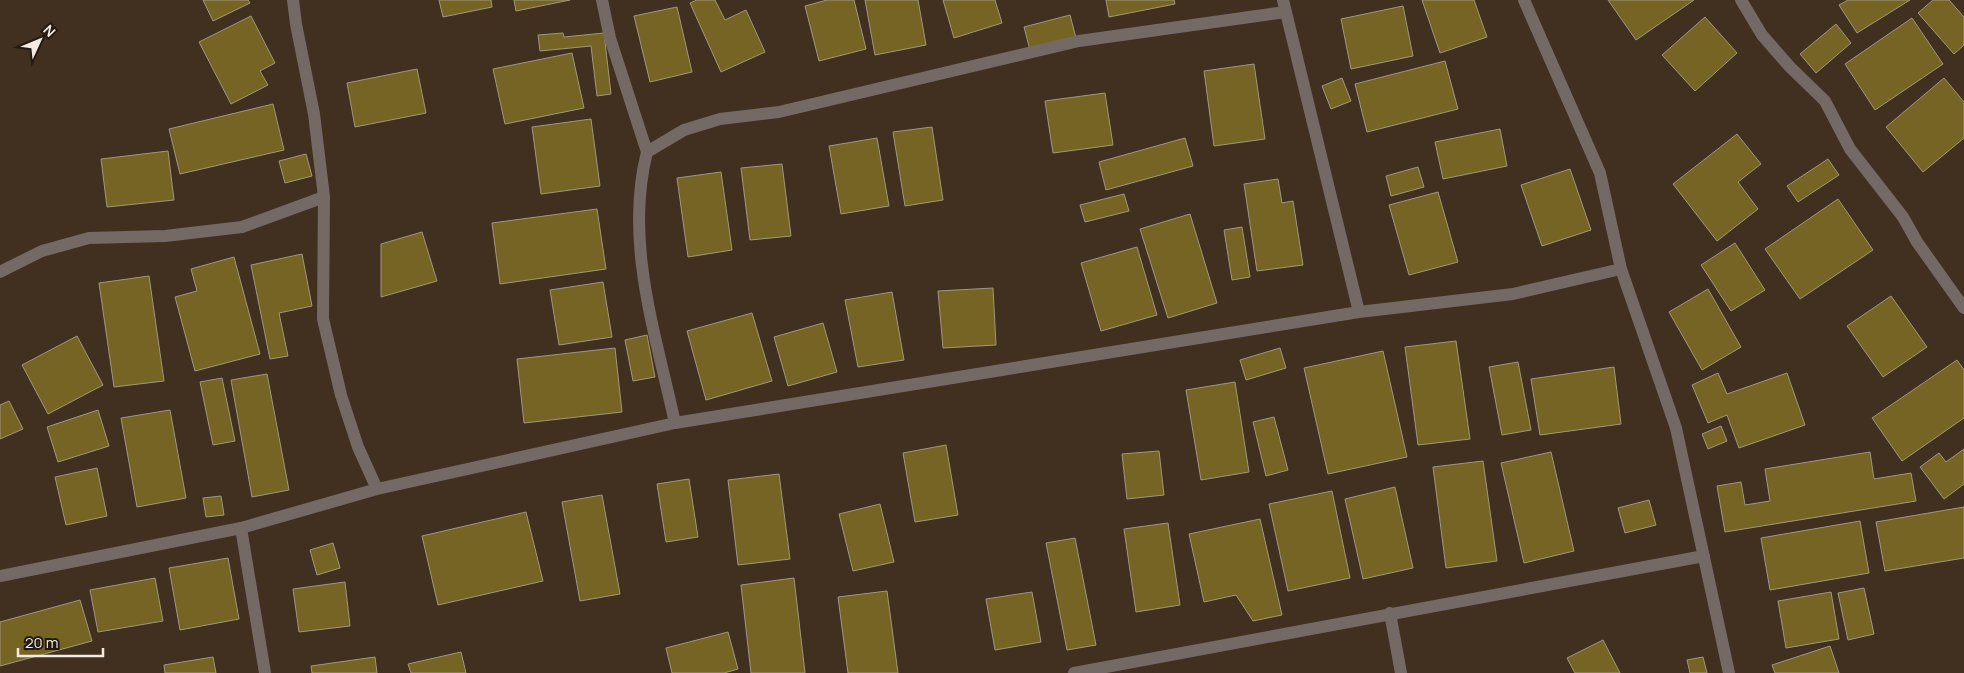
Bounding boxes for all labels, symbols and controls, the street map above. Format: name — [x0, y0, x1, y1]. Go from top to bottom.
north arrow — [15, 15, 65, 65]
text: N — [39, 20, 60, 41]
scale bar — [18, 626, 102, 658]
text: 20 m — [25, 632, 58, 653]

